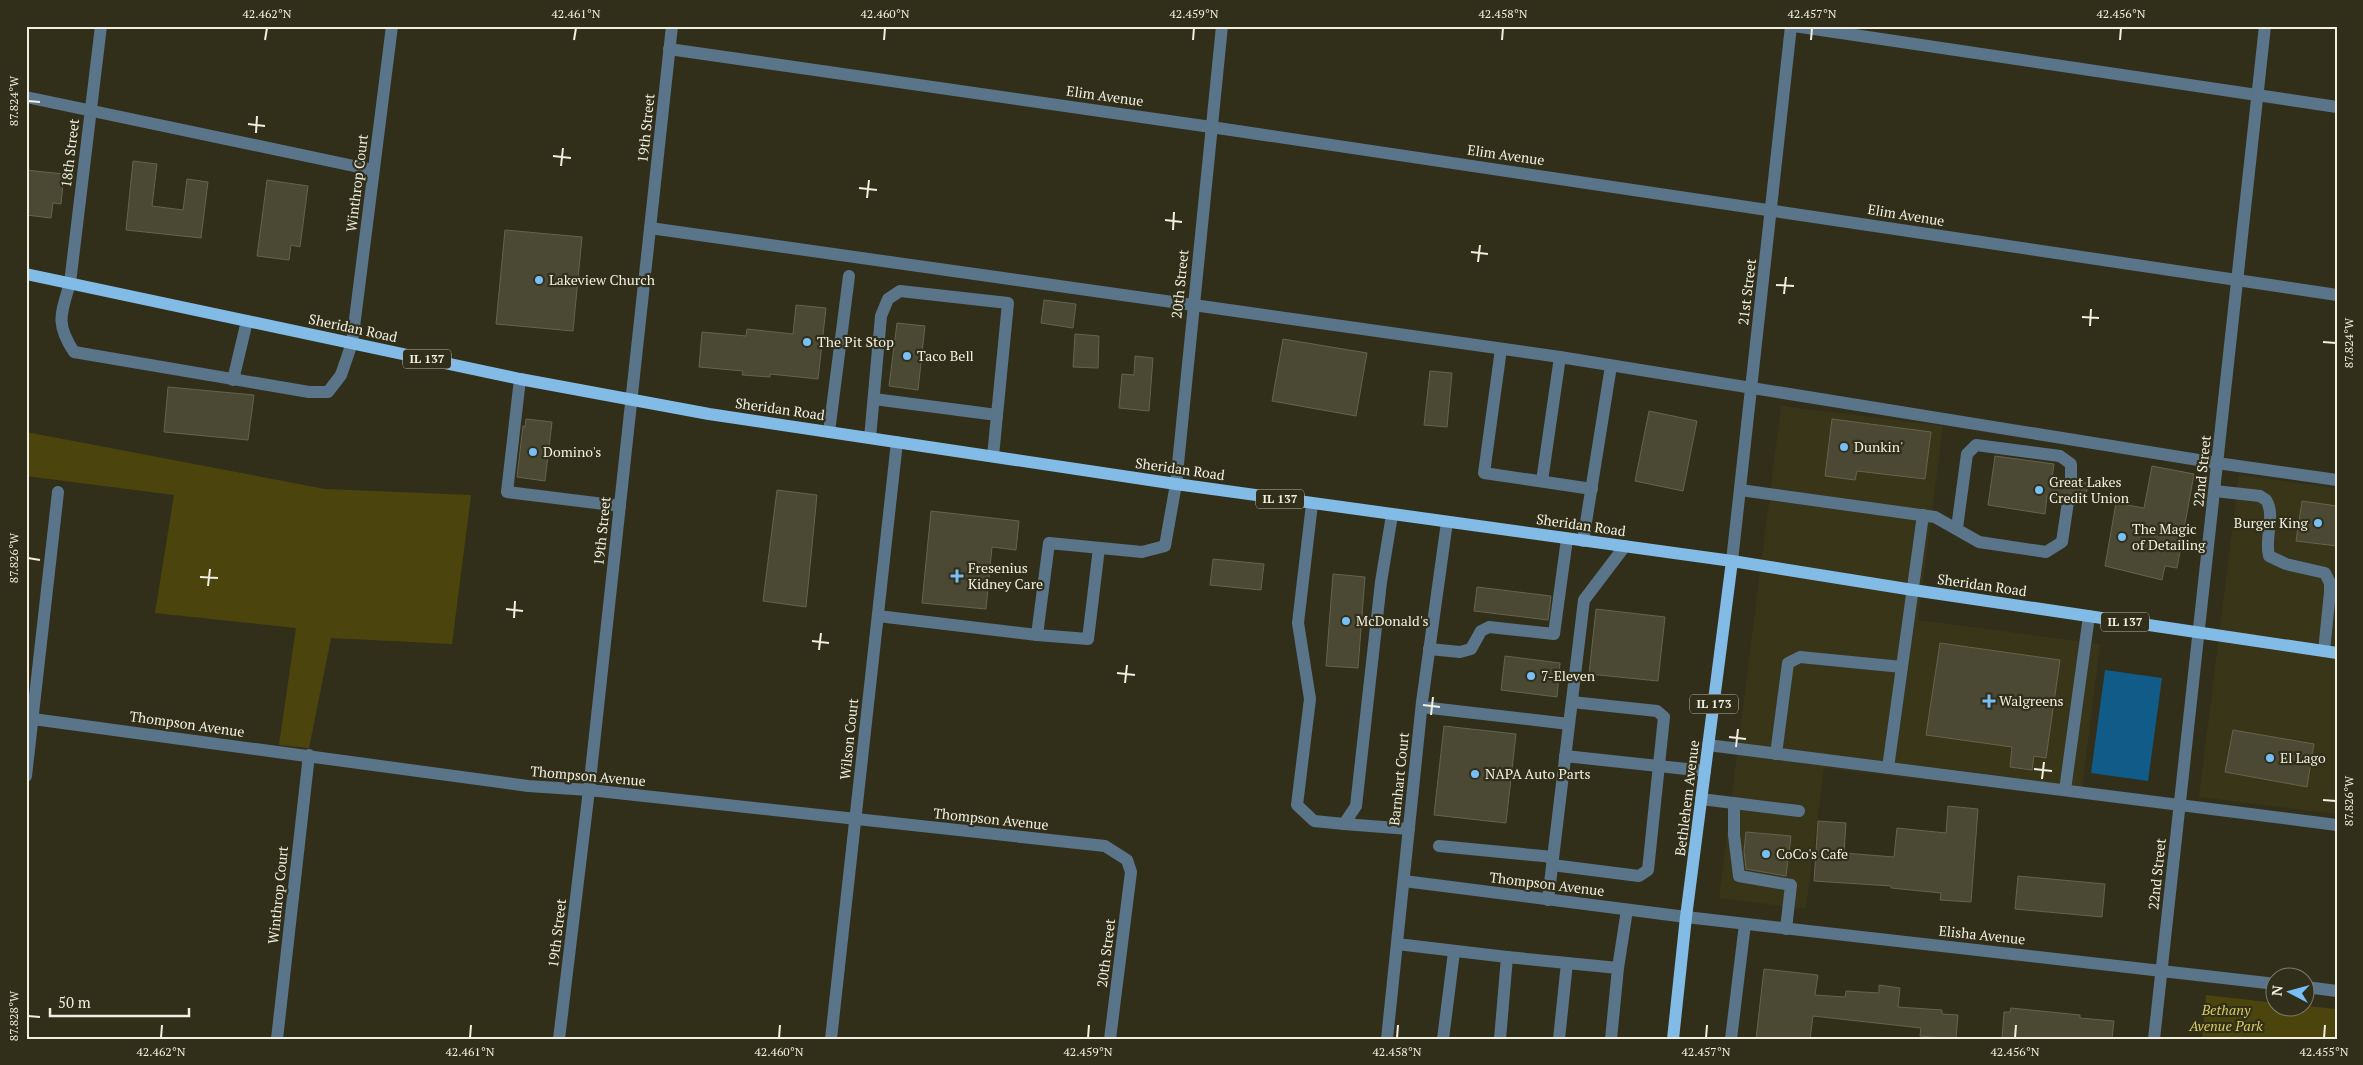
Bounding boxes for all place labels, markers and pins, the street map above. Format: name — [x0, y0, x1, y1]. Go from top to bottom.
place label: Lakeview Church — [549, 270, 655, 289]
marker: Lakeview Church — [533, 274, 545, 286]
place label: The Pit Stop — [817, 332, 894, 351]
marker: The Pit Stop — [801, 336, 813, 348]
place label: Taco Bell — [917, 346, 974, 365]
marker: Taco Bell — [901, 350, 913, 362]
place label: Dunkin' — [1854, 437, 1903, 456]
marker: Dunkin' — [1838, 441, 1850, 453]
place label: Domino's — [543, 442, 601, 461]
marker: Domino's — [527, 446, 539, 458]
place label: Great Lakes Credit Union — [2049, 472, 2130, 507]
marker: Great Lakes Credit Union — [2033, 484, 2045, 496]
place label: Burger King — [2234, 513, 2309, 532]
marker: Burger King — [2312, 517, 2324, 529]
place label: The Magic of Detailing — [2132, 519, 2206, 554]
marker: The Magic of Detailing — [2116, 531, 2128, 543]
place label: Fresenius Kidney Care — [968, 558, 1043, 593]
marker: Fresenius Kidney Care — [950, 569, 964, 583]
place label: McDonald's — [1356, 611, 1428, 630]
marker: McDonald's — [1340, 615, 1352, 627]
place label: 7-Eleven — [1541, 666, 1596, 685]
marker: 7-Eleven — [1525, 670, 1537, 682]
place label: Walgreens — [1999, 691, 2064, 710]
marker: Walgreens — [1983, 695, 1995, 707]
place label: El Lago — [2280, 748, 2326, 767]
marker: El Lago — [2264, 752, 2276, 764]
place label: NAPA Auto Parts — [1485, 764, 1591, 783]
marker: NAPA Auto Parts — [1469, 768, 1481, 780]
place label: CoCo's Cafe — [1776, 844, 1848, 863]
marker: CoCo's Cafe — [1760, 848, 1772, 860]

